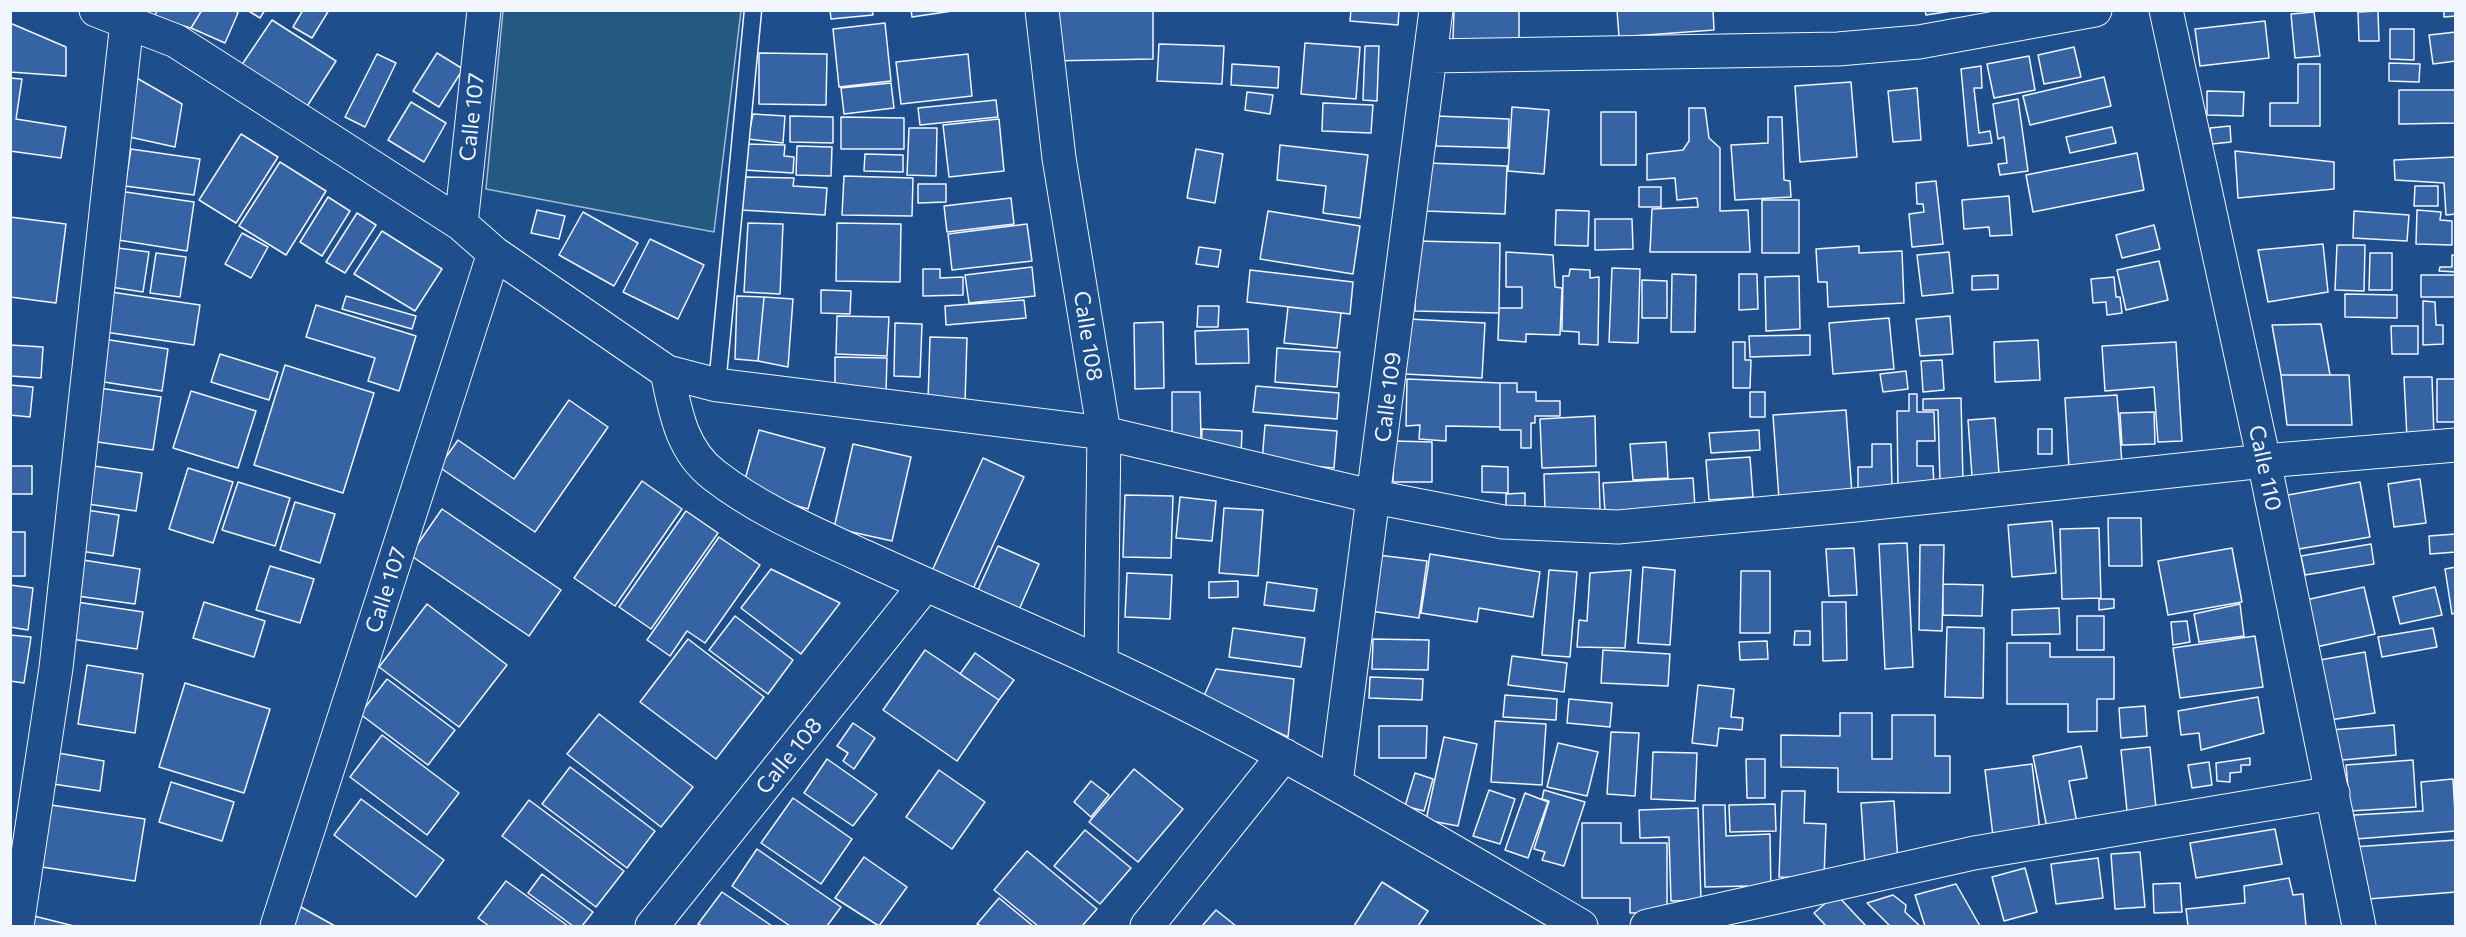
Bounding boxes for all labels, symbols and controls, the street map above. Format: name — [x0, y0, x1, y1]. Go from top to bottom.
street label: Calle 107 — [454, 71, 490, 163]
street label: Calle 108 — [1068, 289, 1108, 383]
street label: Calle 109 — [1369, 350, 1407, 444]
street label: Calle 110 — [2243, 423, 2287, 513]
street label: Calle 107 — [360, 544, 412, 636]
street label: Calle 108 — [750, 712, 828, 800]

